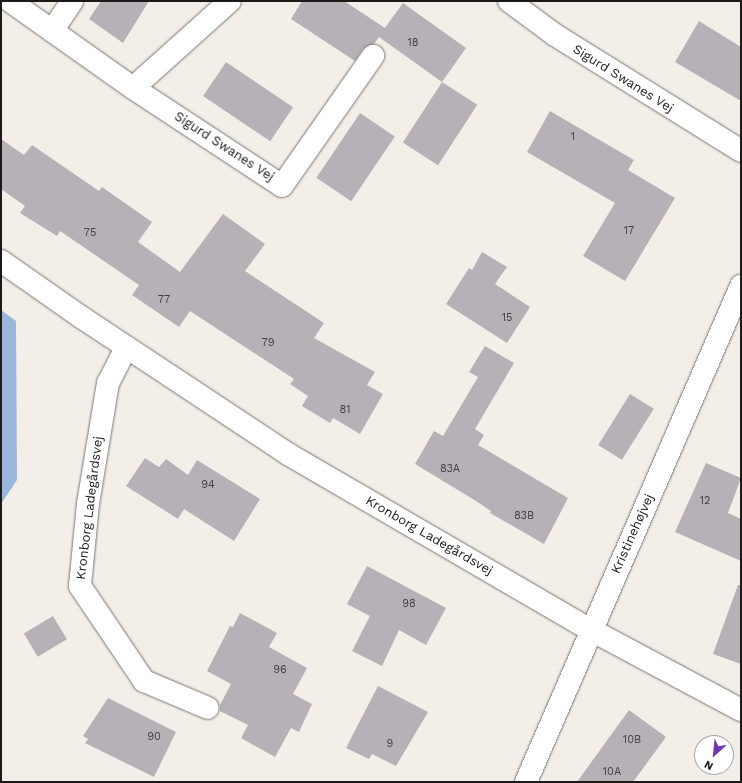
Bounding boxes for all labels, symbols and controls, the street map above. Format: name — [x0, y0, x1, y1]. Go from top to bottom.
house number: 18 — [407, 36, 419, 50]
street label: Sigurd Swanes Vej — [570, 42, 676, 116]
street label: Sigurd Swanes Vej — [171, 109, 277, 185]
house number: 1 — [571, 130, 575, 144]
house number: 17 — [624, 224, 634, 238]
house number: 75 — [84, 226, 96, 240]
house number: 77 — [158, 293, 170, 307]
house number: 15 — [502, 311, 512, 325]
house number: 79 — [262, 336, 274, 350]
house number: 81 — [339, 403, 351, 417]
street label: Kronborg Ladegårdsvej — [73, 435, 107, 581]
house number: 83A — [440, 462, 460, 476]
house number: 94 — [201, 478, 215, 492]
street label: Kristinehøjvej — [608, 492, 658, 576]
street label: Kronborg Ladegårdsvej — [363, 493, 495, 579]
house number: 12 — [700, 494, 710, 508]
house number: 83B — [514, 509, 534, 523]
house number: 98 — [402, 597, 416, 611]
house number: 96 — [273, 663, 287, 677]
house number: 90 — [147, 730, 161, 744]
house number: 10B — [623, 733, 641, 747]
north arrow — [694, 735, 734, 775]
house number: 9 — [387, 737, 393, 751]
text: N — [702, 758, 715, 773]
house number: 10A — [603, 765, 621, 779]

